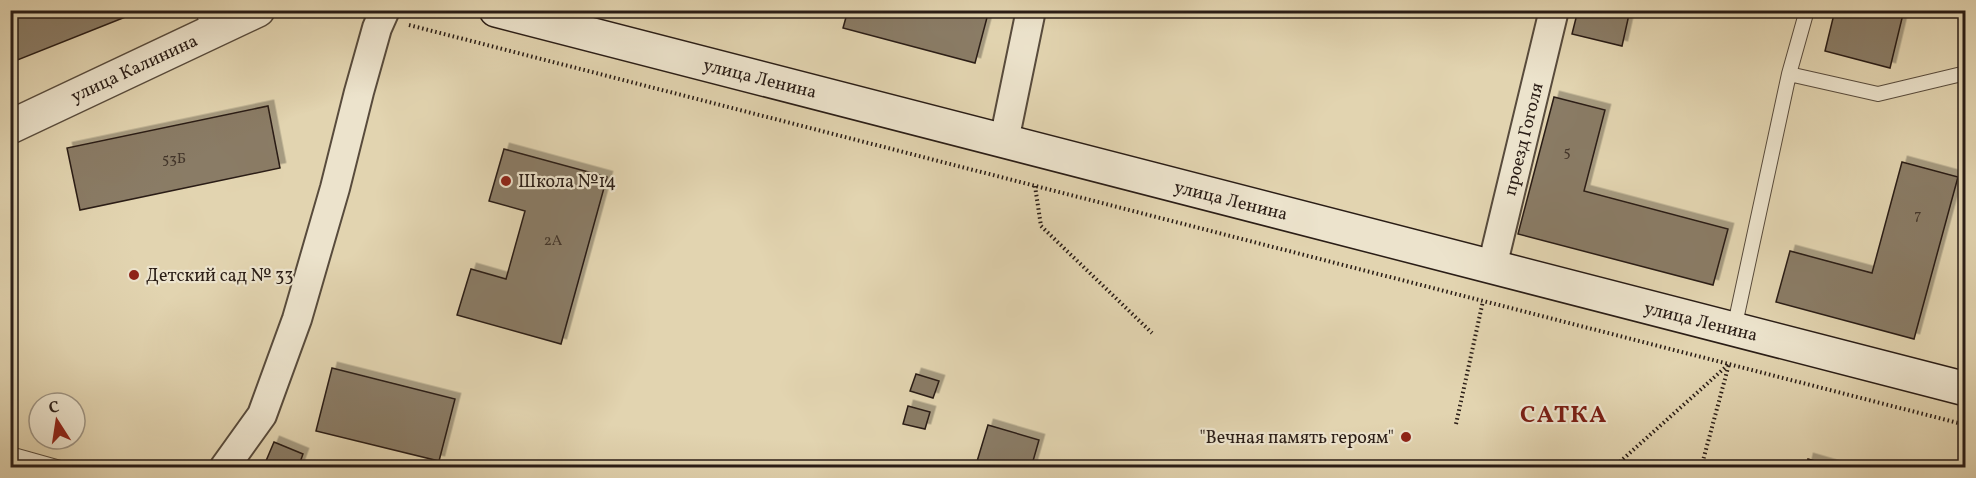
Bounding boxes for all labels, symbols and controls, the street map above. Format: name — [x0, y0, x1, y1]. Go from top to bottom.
street label: улица Калинина — [67, 29, 202, 110]
street label: улица Ленина — [700, 53, 819, 106]
street label: проезд Гоголя — [1498, 80, 1551, 198]
house number: 5 — [1563, 142, 1571, 163]
house number: 53Б — [162, 149, 186, 170]
place label: Школа №14 — [518, 170, 616, 195]
marker: Школа №14 — [499, 174, 513, 188]
street label: улица Ленина — [1171, 175, 1290, 228]
house number: 7 — [1914, 205, 1922, 226]
house number: 2А — [544, 231, 563, 252]
place label: Детский сад № 33 — [146, 264, 293, 289]
marker: Детский сад № 33 — [127, 268, 141, 282]
street label: улица Ленина — [1641, 296, 1760, 349]
north arrow — [27, 391, 87, 451]
text: С — [47, 396, 62, 420]
district label: САТКА — [1520, 399, 1608, 433]
place label: "Вечная память героям" — [1199, 426, 1394, 451]
marker: "Вечная память героям" — [1399, 430, 1413, 444]

